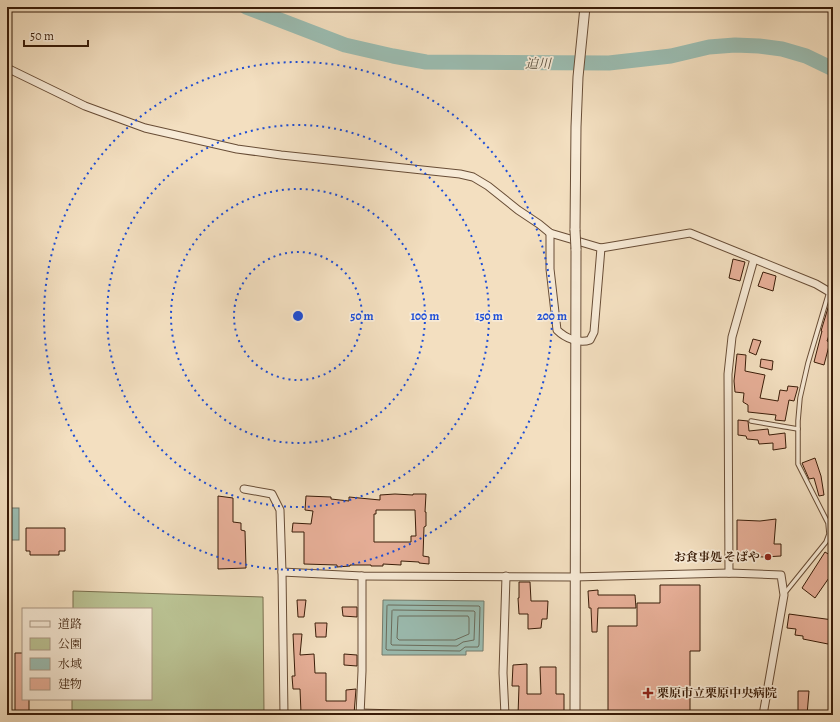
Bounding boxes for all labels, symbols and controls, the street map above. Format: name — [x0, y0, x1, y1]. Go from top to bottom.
scale bar — [24, 22, 88, 48]
text: 50 m — [30, 28, 54, 44]
water label: 迫川 — [525, 55, 553, 72]
text: 50 m — [350, 308, 374, 324]
text: 100 m — [411, 308, 439, 324]
text: 150 m — [475, 308, 503, 324]
text: 200 m — [537, 308, 567, 324]
centre of rings — [291, 309, 305, 323]
place label: お食事処 そばや — [674, 549, 760, 565]
marker: お食事処 そばや — [763, 552, 773, 562]
legend — [22, 608, 152, 700]
text: 道路 — [58, 616, 82, 632]
text: 公園 — [58, 636, 82, 652]
text: 水域 — [58, 656, 82, 672]
text: 建物 — [58, 676, 82, 692]
place label: 栗原市立栗原中央病院 — [657, 685, 777, 701]
marker: 栗原市立栗原中央病院 — [642, 687, 654, 699]

